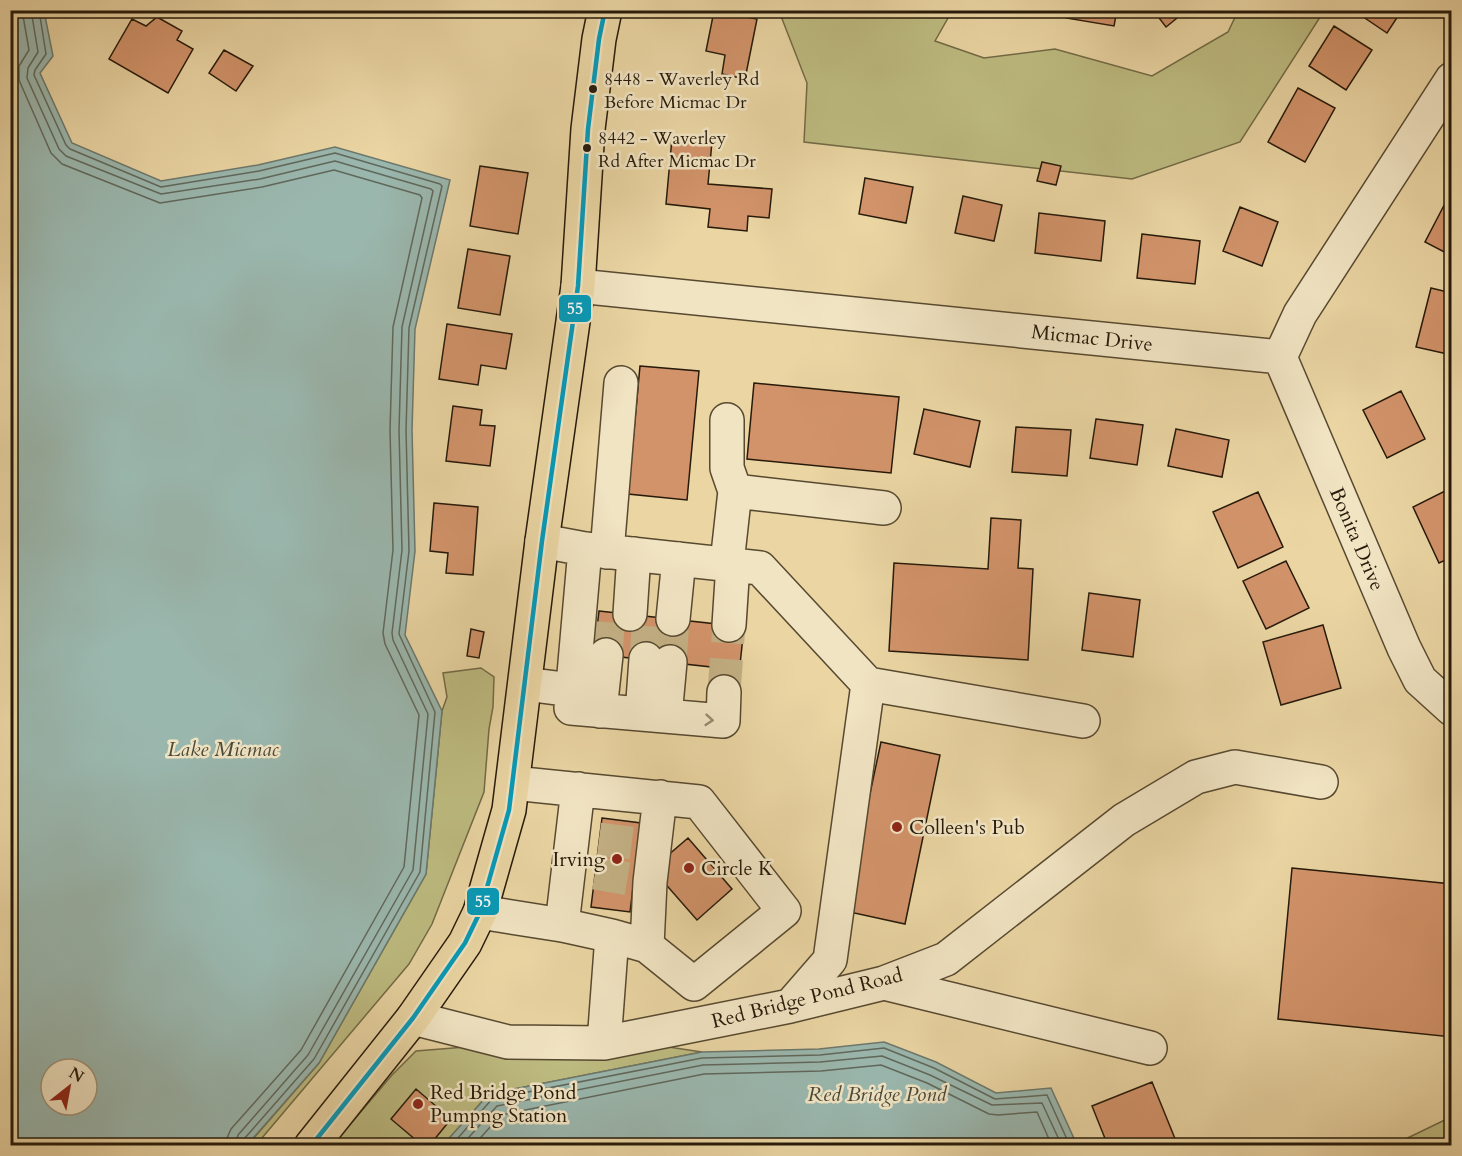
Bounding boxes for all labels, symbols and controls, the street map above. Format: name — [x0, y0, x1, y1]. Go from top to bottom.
place label: 8448 - Waverley Rd Before Micmac Dr — [604, 67, 760, 115]
marker: 8448 - Waverley Rd Before Micmac Dr — [587, 83, 599, 95]
place label: 8442 - Waverley Rd After Micmac Dr — [598, 126, 756, 174]
marker: 8442 - Waverley Rd After Micmac Dr — [581, 142, 593, 154]
line badge: 55 — [558, 294, 592, 323]
text: 55 — [567, 298, 583, 320]
street label: Micmac Drive — [1030, 318, 1154, 358]
street label: Bonita Drive — [1323, 483, 1391, 595]
one-way arrow — [704, 713, 713, 726]
water label: Lake Micmac — [167, 735, 279, 764]
place label: Colleen's Pub — [909, 814, 1025, 841]
marker: Colleen's Pub — [890, 820, 904, 834]
place label: Irving — [553, 846, 606, 873]
marker: Irving — [610, 852, 624, 866]
place label: Circle K — [701, 855, 773, 882]
marker: Circle K — [682, 861, 696, 875]
line badge: 55 — [466, 887, 500, 916]
text: 55 — [475, 891, 491, 913]
street label: Red Bridge Pond Road — [709, 961, 906, 1035]
north arrow — [39, 1057, 99, 1117]
text: N — [65, 1062, 88, 1088]
place label: Red Bridge Pond Pumpng Station — [430, 1079, 577, 1129]
water label: Red Bridge Pond — [807, 1080, 947, 1109]
marker: Red Bridge Pond Pumpng Station — [411, 1097, 425, 1111]

